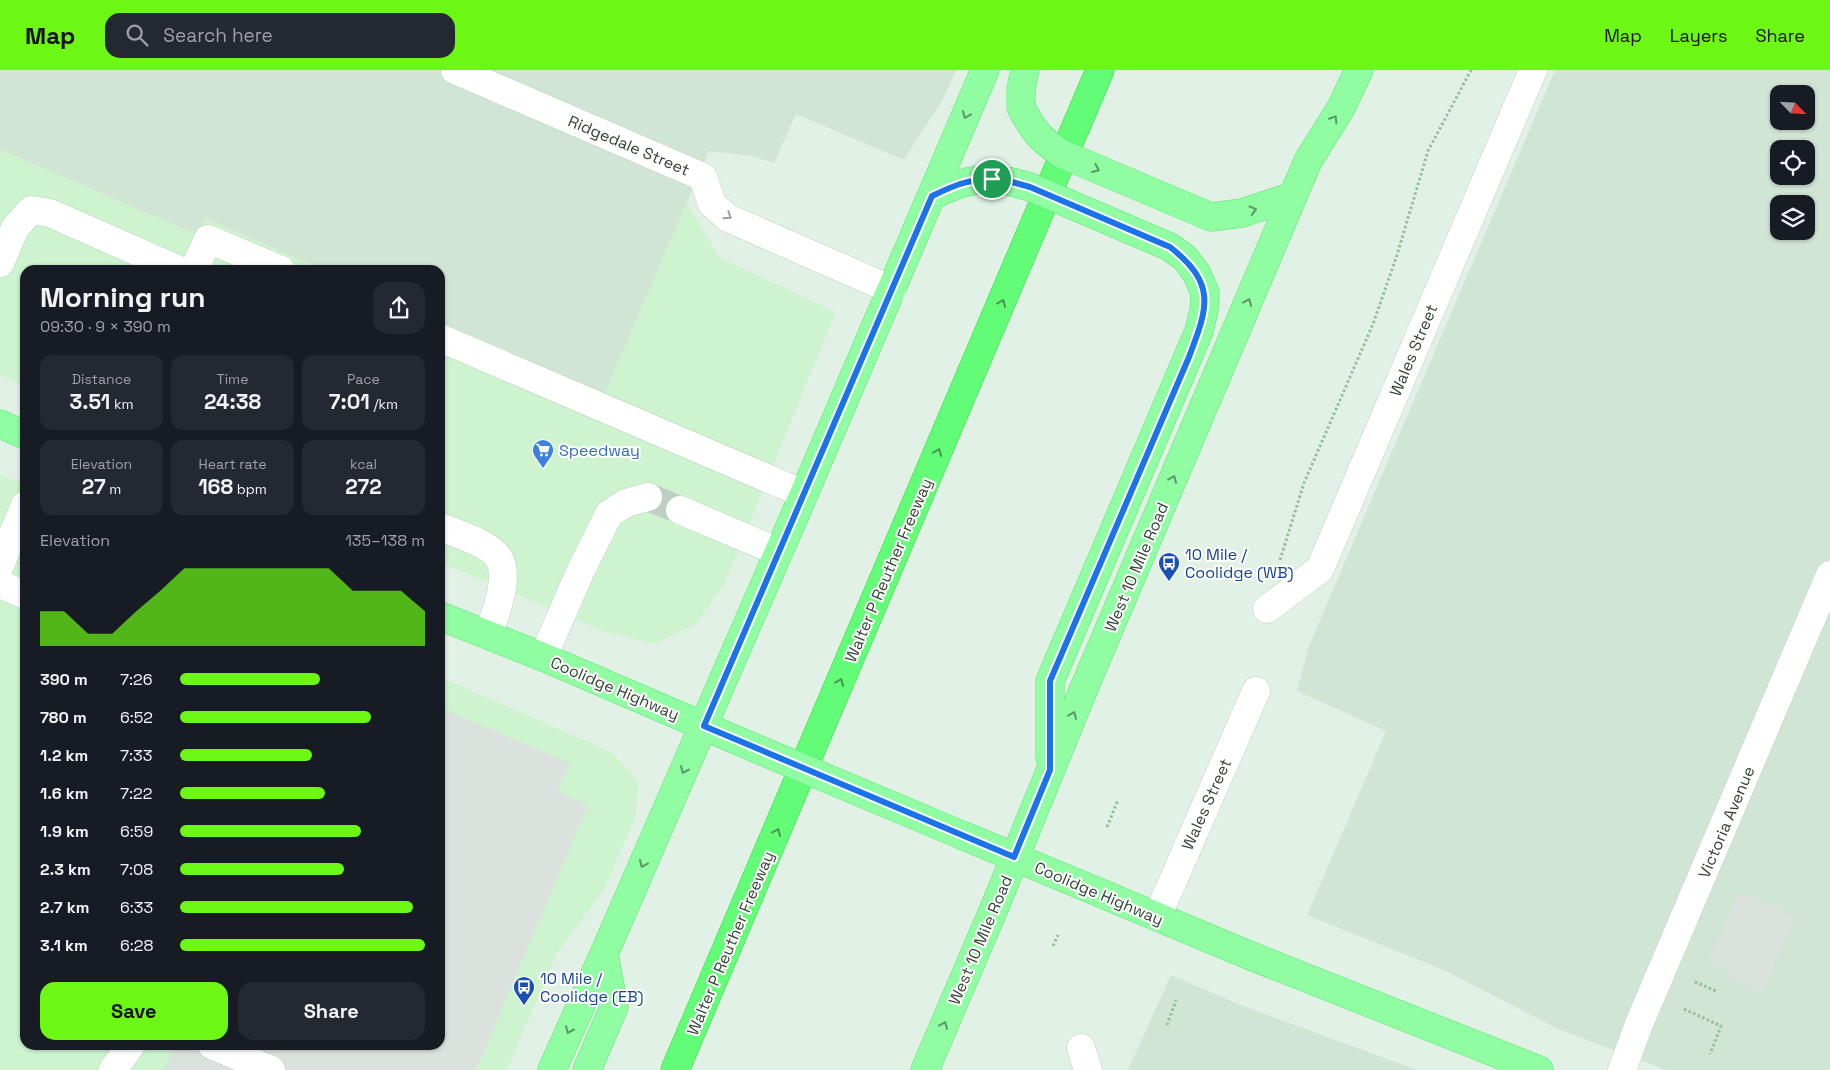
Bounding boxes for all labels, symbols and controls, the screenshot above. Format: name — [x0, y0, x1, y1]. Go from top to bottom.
search box — [105, 13, 455, 58]
text: Map — [25, 20, 75, 51]
icon: search — [123, 21, 151, 49]
text: Search here — [163, 23, 273, 48]
text: Map — [1604, 24, 1642, 47]
text: Layers — [1670, 24, 1727, 47]
text: Share — [1755, 24, 1805, 47]
north arrow — [1770, 85, 1815, 130]
map controls — [1770, 85, 1815, 240]
street label: Ridgedale Street — [565, 110, 693, 181]
one-way arrow — [962, 110, 973, 119]
one-way arrow — [1328, 115, 1337, 125]
button: locate — [1770, 140, 1815, 185]
pin — [971, 158, 1013, 200]
one-way arrow — [1091, 162, 1100, 173]
icon: arrive — [978, 165, 1006, 193]
button: layers — [1770, 195, 1815, 240]
one-way arrow — [1248, 206, 1257, 216]
one-way arrow — [722, 210, 732, 219]
text: Morning run — [40, 279, 205, 315]
button: share — [373, 282, 425, 334]
one-way arrow — [1242, 298, 1253, 307]
one-way arrow — [995, 299, 1006, 308]
street label: Wales Street — [1385, 301, 1442, 399]
text: 09:30 · 9 × 390 m — [40, 316, 171, 337]
text: Distance — [72, 370, 131, 388]
text: Time — [217, 370, 248, 388]
text: Pace — [347, 370, 380, 388]
text: 3.51 — [70, 388, 110, 415]
text: 24:38 — [204, 388, 261, 415]
text: 7:01 — [329, 388, 370, 415]
text: km — [110, 395, 133, 413]
text: /km — [370, 395, 398, 413]
supermarket icon: Speedway — [531, 438, 555, 469]
place label: Speedway — [559, 440, 640, 461]
one-way arrow — [931, 448, 942, 457]
text: Elevation — [71, 455, 132, 473]
text: Heart rate — [199, 455, 266, 473]
text: kcal — [350, 455, 377, 473]
text: 27 — [82, 473, 106, 500]
text: 168 — [198, 473, 233, 500]
text: 272 — [345, 473, 382, 500]
street label: Walter P Reuther Freeway — [840, 475, 937, 666]
one-way arrow — [1167, 476, 1177, 484]
text: m — [106, 480, 121, 498]
text: bpm — [233, 480, 267, 498]
street label: West 10 Mile Road — [1100, 499, 1173, 635]
text: Elevation — [40, 530, 110, 551]
text: 135–138 m — [345, 530, 425, 551]
place label: 10 Mile / Coolidge (WB) — [1185, 544, 1294, 583]
bus stop icon: 10 Mile / Coolidge (WB) — [1157, 551, 1181, 582]
street label: Coolidge Highway — [547, 652, 682, 725]
text: 390 m — [40, 669, 88, 690]
text: 7:26 — [120, 669, 153, 690]
one-way arrow — [833, 678, 844, 687]
text: 780 m — [40, 707, 87, 728]
text: 6:52 — [120, 707, 153, 728]
one-way arrow — [1067, 711, 1077, 720]
text: 1.2 km — [40, 745, 88, 766]
text: 7:33 — [120, 745, 152, 766]
street label: Wales Street — [1177, 755, 1236, 853]
street label: Victoria Avenue — [1693, 763, 1759, 881]
one-way arrow — [680, 765, 691, 774]
text: 1.6 km — [40, 783, 88, 804]
text: 7:22 — [120, 783, 152, 804]
text: 1.9 km — [40, 821, 89, 842]
text: 6:59 — [120, 821, 153, 842]
one-way arrow — [770, 828, 781, 837]
street label: Walter P Reuther Freeway — [682, 848, 779, 1039]
street label: Coolidge Highway — [1031, 857, 1166, 930]
text: 2.3 km — [40, 859, 91, 880]
text: 7:08 — [120, 859, 153, 880]
one-way arrow — [638, 859, 649, 868]
street label: West 10 Mile Road — [944, 872, 1017, 1008]
text: 2.7 km — [40, 897, 89, 918]
text: 6:33 — [120, 897, 153, 918]
text: 3.1 km — [40, 935, 88, 956]
text: 6:28 — [120, 935, 153, 956]
place label: 10 Mile / Coolidge (EB) — [540, 968, 644, 1007]
bus stop icon: 10 Mile / Coolidge (EB) — [512, 975, 536, 1006]
button: Save — [40, 982, 228, 1040]
button: Share — [238, 982, 425, 1040]
one-way arrow — [938, 1021, 949, 1030]
one-way arrow — [565, 1025, 576, 1034]

